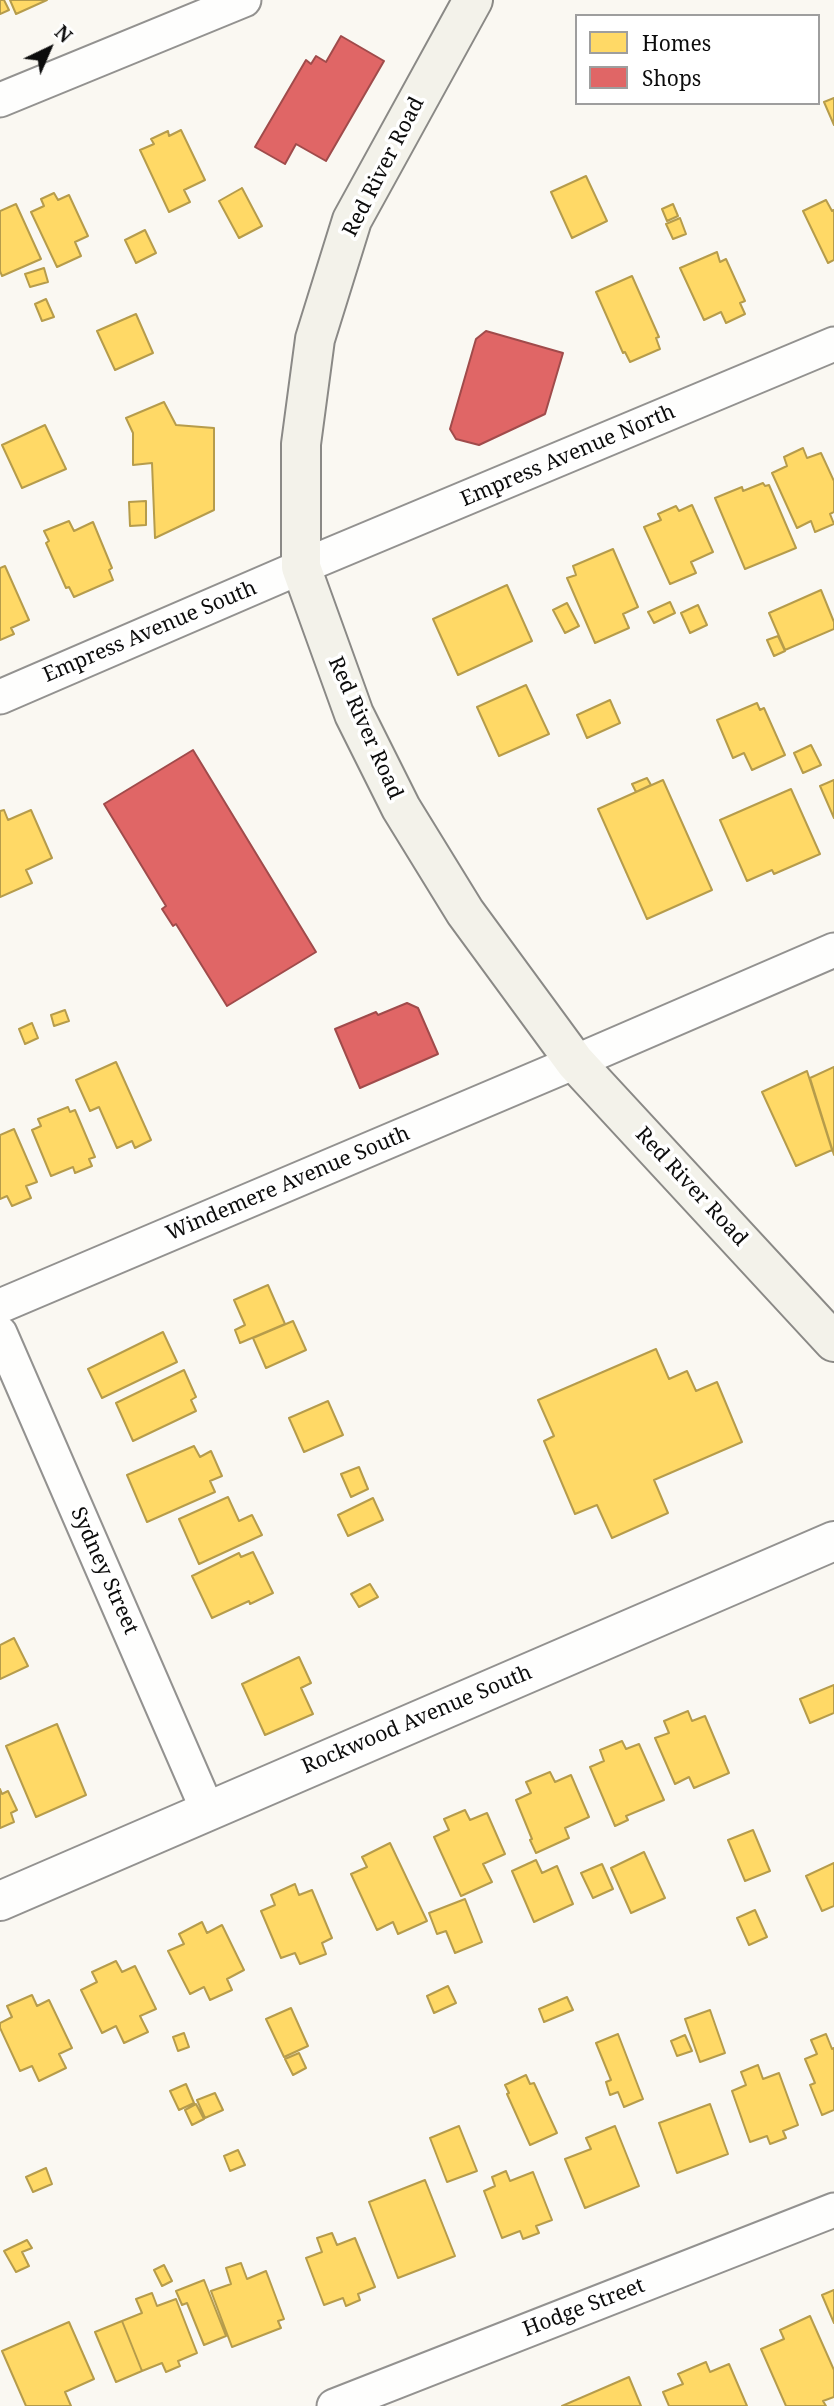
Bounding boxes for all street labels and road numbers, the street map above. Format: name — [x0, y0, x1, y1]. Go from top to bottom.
street label: Red River Road — [338, 93, 430, 241]
street label: Empress Avenue North — [457, 399, 679, 513]
street label: Empress Avenue South — [39, 576, 261, 688]
street label: Red River Road — [322, 653, 408, 803]
street label: Windemere Avenue South — [162, 1121, 414, 1247]
street label: Red River Road — [630, 1122, 752, 1252]
street label: Sydney Street — [65, 1504, 143, 1638]
street label: Rockwood Avenue South — [298, 1660, 536, 1780]
street label: Hodge Street — [520, 2273, 648, 2343]

